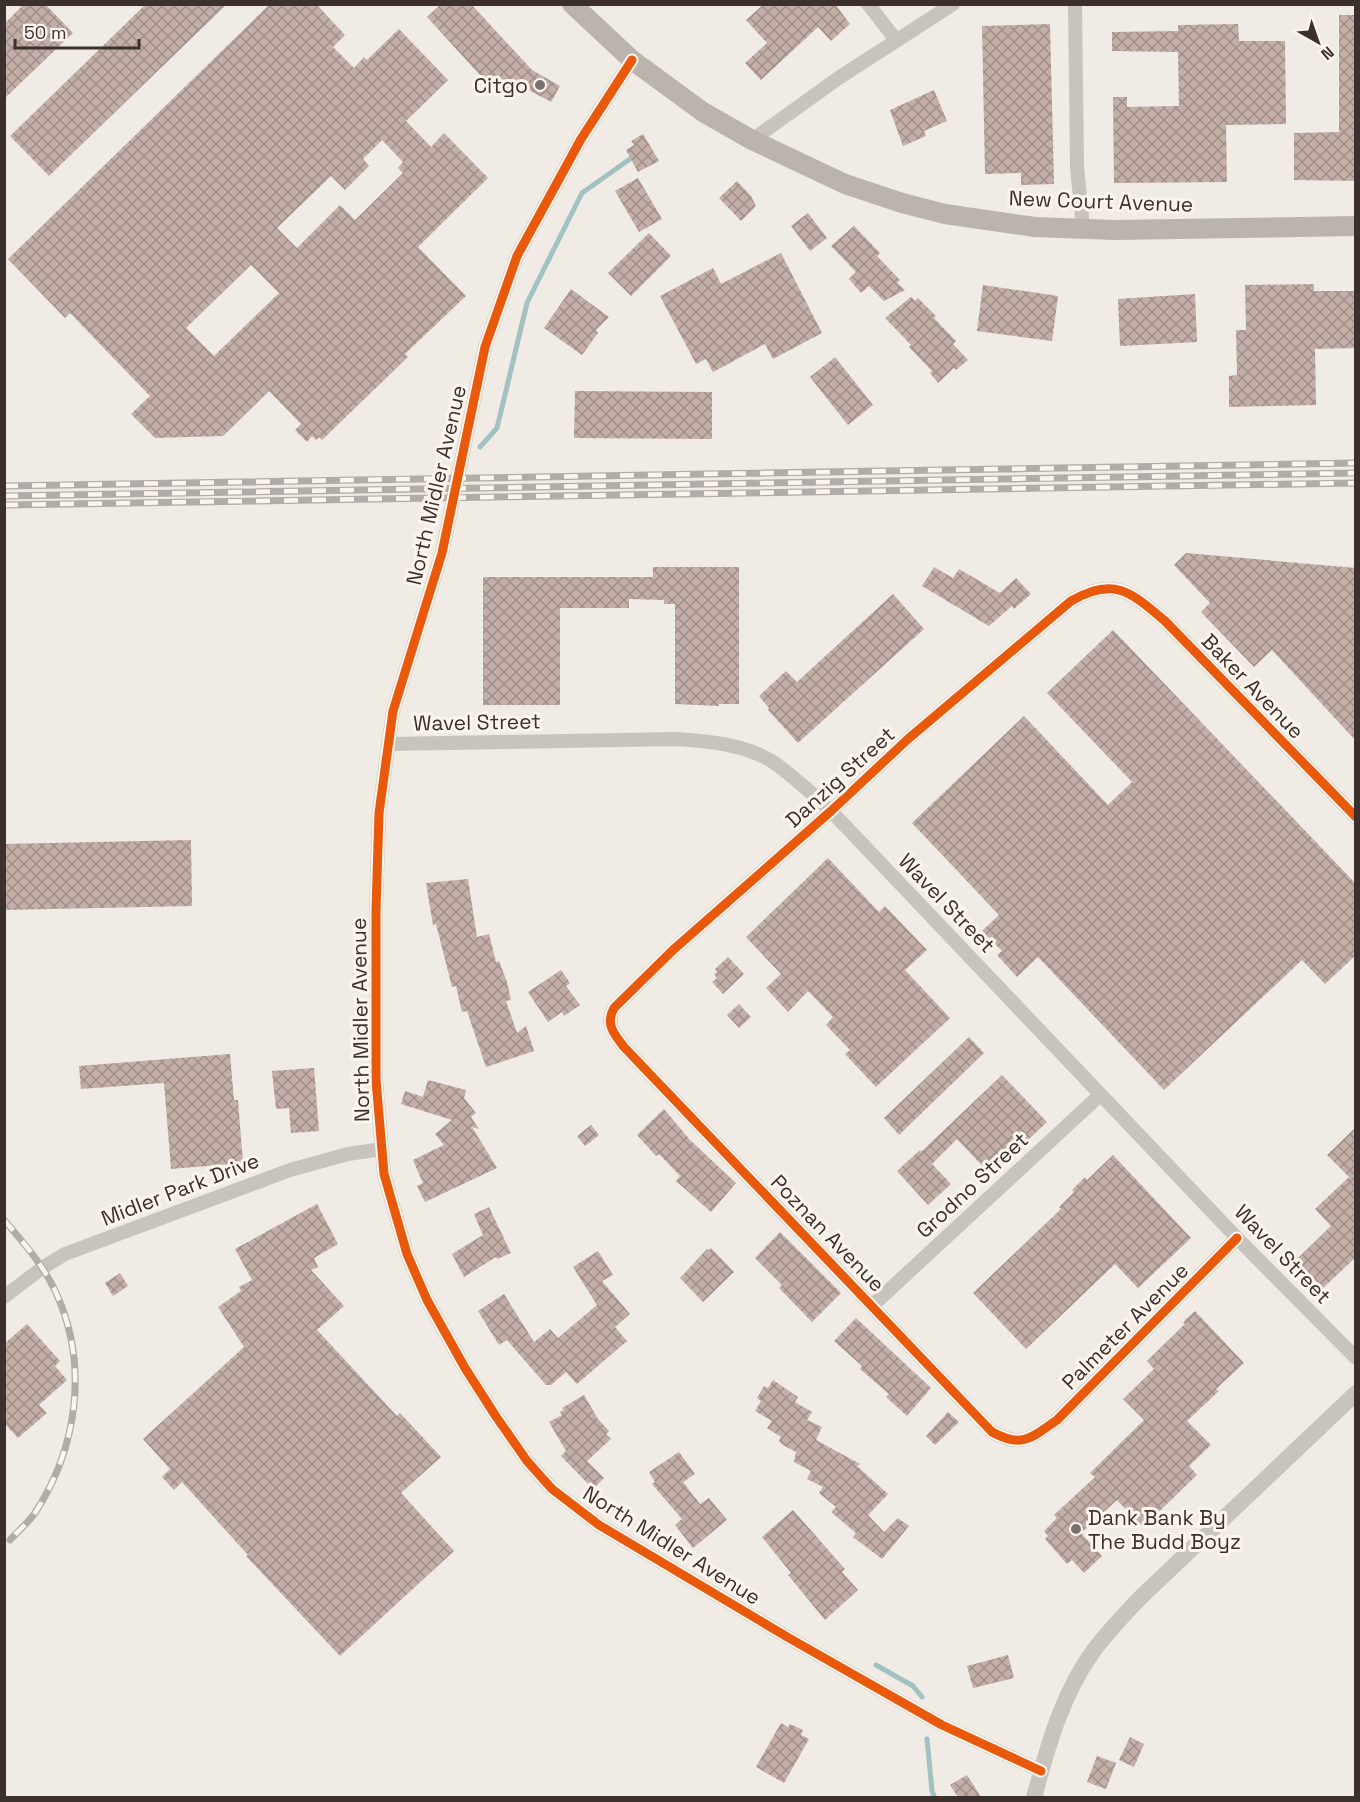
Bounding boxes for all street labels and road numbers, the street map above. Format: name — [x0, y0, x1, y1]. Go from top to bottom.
street label: New Court Avenue — [1008, 184, 1194, 218]
street label: North Midler Avenue — [400, 382, 472, 588]
street label: Baker Avenue — [1196, 628, 1310, 744]
street label: Wavel Street — [413, 707, 541, 737]
street label: Danzig Street — [780, 721, 900, 833]
street label: Wavel Street — [893, 848, 1001, 958]
street label: North Midler Avenue — [345, 918, 375, 1122]
street label: Grodno Street — [910, 1126, 1034, 1244]
street label: Midler Park Drive — [97, 1146, 263, 1232]
street label: Poznan Avenue — [765, 1169, 891, 1297]
street label: Wavel Street — [1229, 1199, 1337, 1309]
street label: Palmeter Avenue — [1056, 1257, 1194, 1395]
street label: North Midler Avenue — [578, 1479, 766, 1611]

